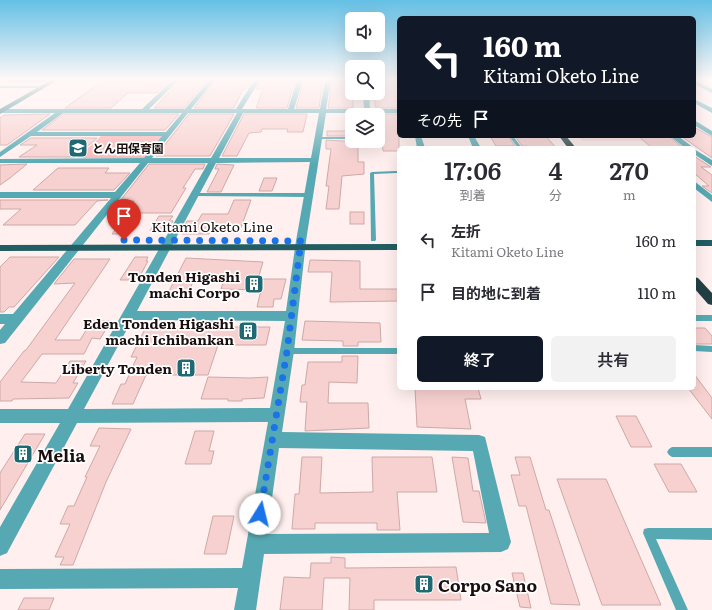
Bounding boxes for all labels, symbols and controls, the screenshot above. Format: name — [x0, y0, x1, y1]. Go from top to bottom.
map controls — [345, 12, 385, 148]
button: sound — [345, 12, 385, 52]
text: 160 m — [483, 24, 562, 66]
icon: left — [417, 32, 469, 84]
button: search — [345, 60, 385, 100]
text: Kitami Oketo Line — [483, 62, 639, 89]
button: layers — [345, 108, 385, 148]
text: その先 — [417, 108, 462, 131]
icon: arrive — [470, 108, 492, 130]
school or university icon: とん田保育園 — [67, 137, 89, 159]
place label: とん田保育園 — [92, 139, 164, 157]
text: 17:06 — [444, 152, 501, 187]
text: 4 — [548, 152, 562, 187]
text: 270 — [610, 152, 649, 187]
text: 到着 — [460, 185, 486, 204]
text: 分 — [549, 185, 562, 204]
text: m — [623, 185, 636, 204]
pin — [107, 199, 141, 240]
icon: arrive — [113, 205, 135, 227]
street label: Kitami Oketo Line — [151, 216, 273, 236]
text: 左折 — [451, 219, 481, 242]
icon: left — [417, 229, 439, 251]
text: 160 m — [636, 229, 676, 252]
text: Kitami Oketo Line — [451, 242, 564, 261]
place label: Tonden Higashi machi Corpo — [128, 266, 240, 302]
building icon: Tonden Higashi machi Corpo — [243, 273, 265, 295]
icon: arrive — [417, 281, 439, 303]
text: 目的地に到着 — [451, 281, 541, 304]
text: 110 m — [638, 281, 676, 304]
place label: Eden Tonden Higashi machi Ichibankan — [83, 313, 234, 349]
building icon: Eden Tonden Higashi machi Ichibankan — [237, 320, 259, 342]
button: 終了 — [417, 336, 543, 382]
button: 共有 — [551, 336, 676, 382]
building icon: Liberty Tonden — [175, 357, 197, 379]
place label: Liberty Tonden — [62, 358, 172, 378]
place label: Melia — [37, 442, 85, 467]
building icon: Melia — [12, 443, 34, 465]
position arrow — [239, 493, 281, 535]
place label: Corpo Sano — [438, 572, 537, 597]
building icon: Corpo Sano — [413, 573, 435, 595]

